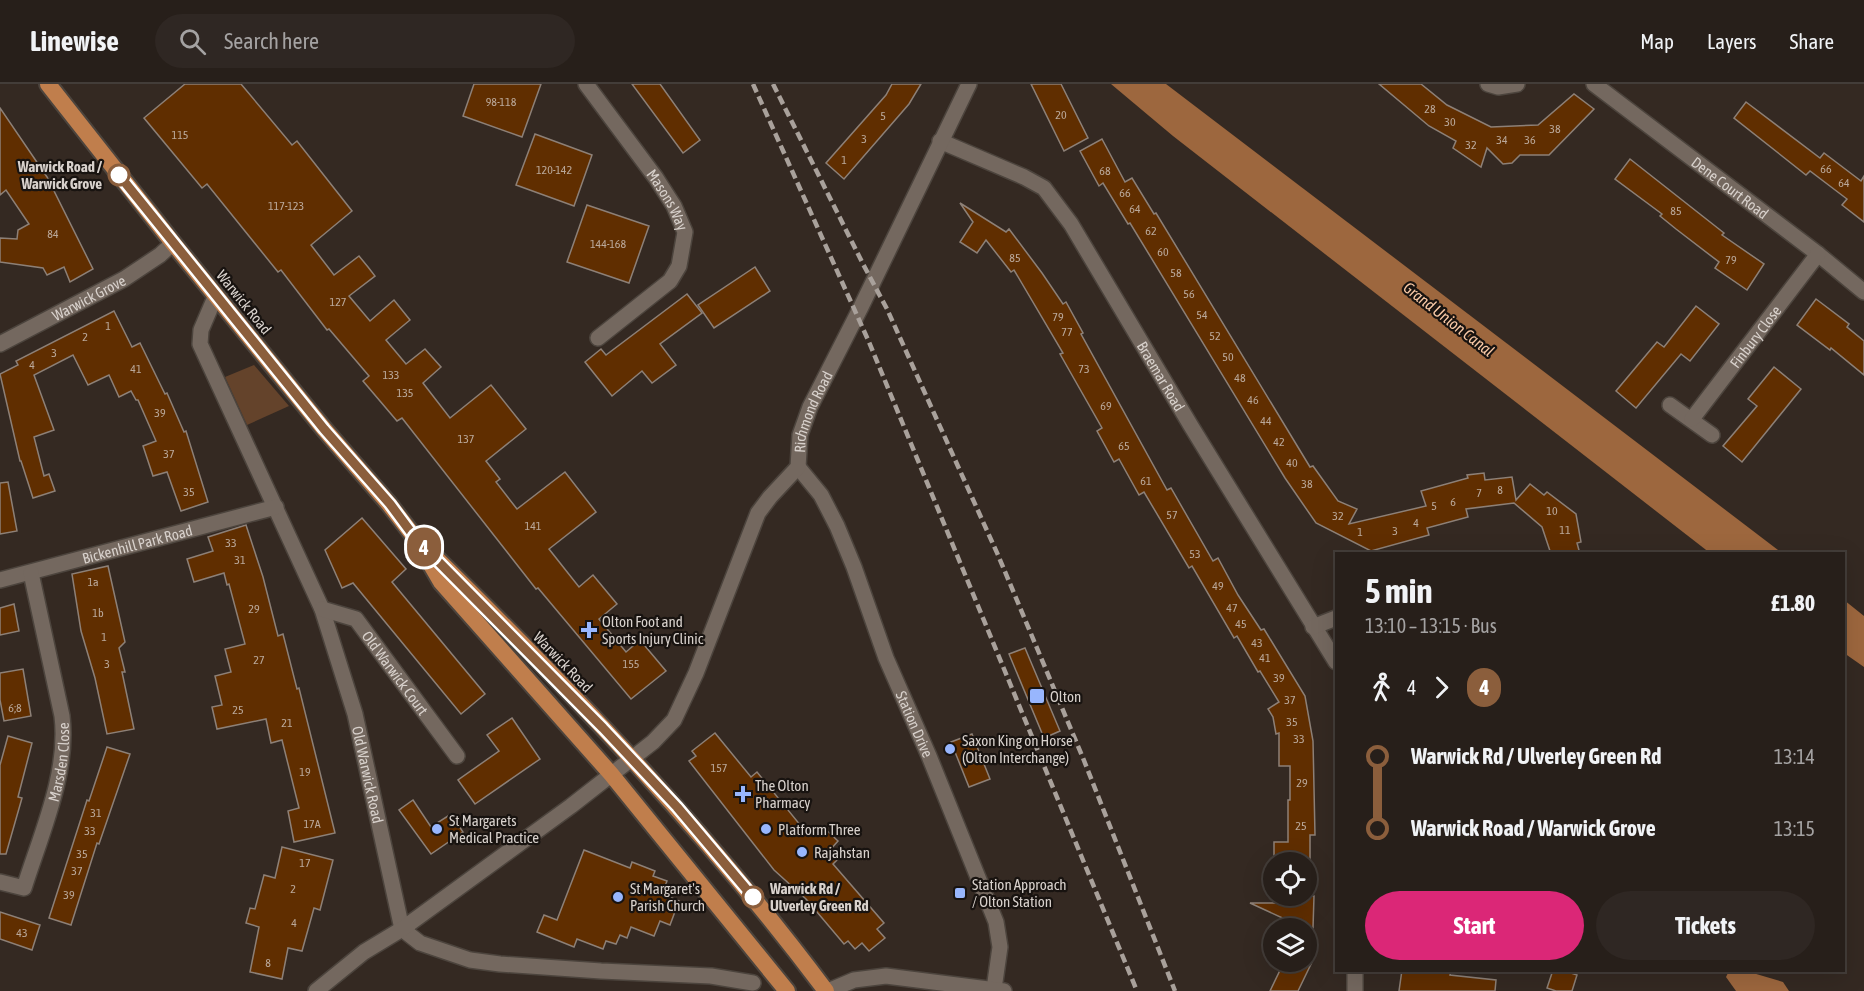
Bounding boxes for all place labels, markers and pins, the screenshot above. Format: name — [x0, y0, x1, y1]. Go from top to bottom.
place label: Warwick Road / Warwick Grove — [17, 158, 103, 192]
marker: Warwick Road / Warwick Grove — [108, 164, 130, 186]
place label: Olton Foot and Sports Injury Clinic — [602, 613, 704, 647]
marker: Olton Foot and Sports Injury Clinic — [580, 621, 598, 639]
marker: Olton — [1028, 687, 1046, 705]
place label: Olton — [1050, 688, 1081, 705]
place label: Saxon King on Horse (Olton Interchange) — [962, 732, 1073, 766]
marker: Saxon King on Horse (Olton Interchange) — [943, 742, 957, 756]
place label: The Olton Pharmacy — [755, 777, 811, 811]
marker: The Olton Pharmacy — [736, 787, 750, 801]
place label: St Margarets Medical Practice — [449, 812, 539, 846]
place label: Platform Three — [778, 821, 861, 838]
marker: St Margarets Medical Practice — [430, 822, 444, 836]
marker: Platform Three — [759, 822, 773, 836]
place label: Rajahstan — [814, 844, 870, 861]
marker: Rajahstan — [795, 845, 809, 859]
place label: Station Approach / Olton Station — [972, 876, 1067, 910]
place label: St Margaret's Parish Church — [630, 880, 705, 914]
place label: Warwick Rd / Ulverley Green Rd — [769, 880, 869, 914]
marker: Warwick Rd / Ulverley Green Rd — [742, 886, 764, 908]
marker: Station Approach / Olton Station — [953, 886, 967, 900]
marker: St Margaret's Parish Church — [611, 890, 625, 904]

